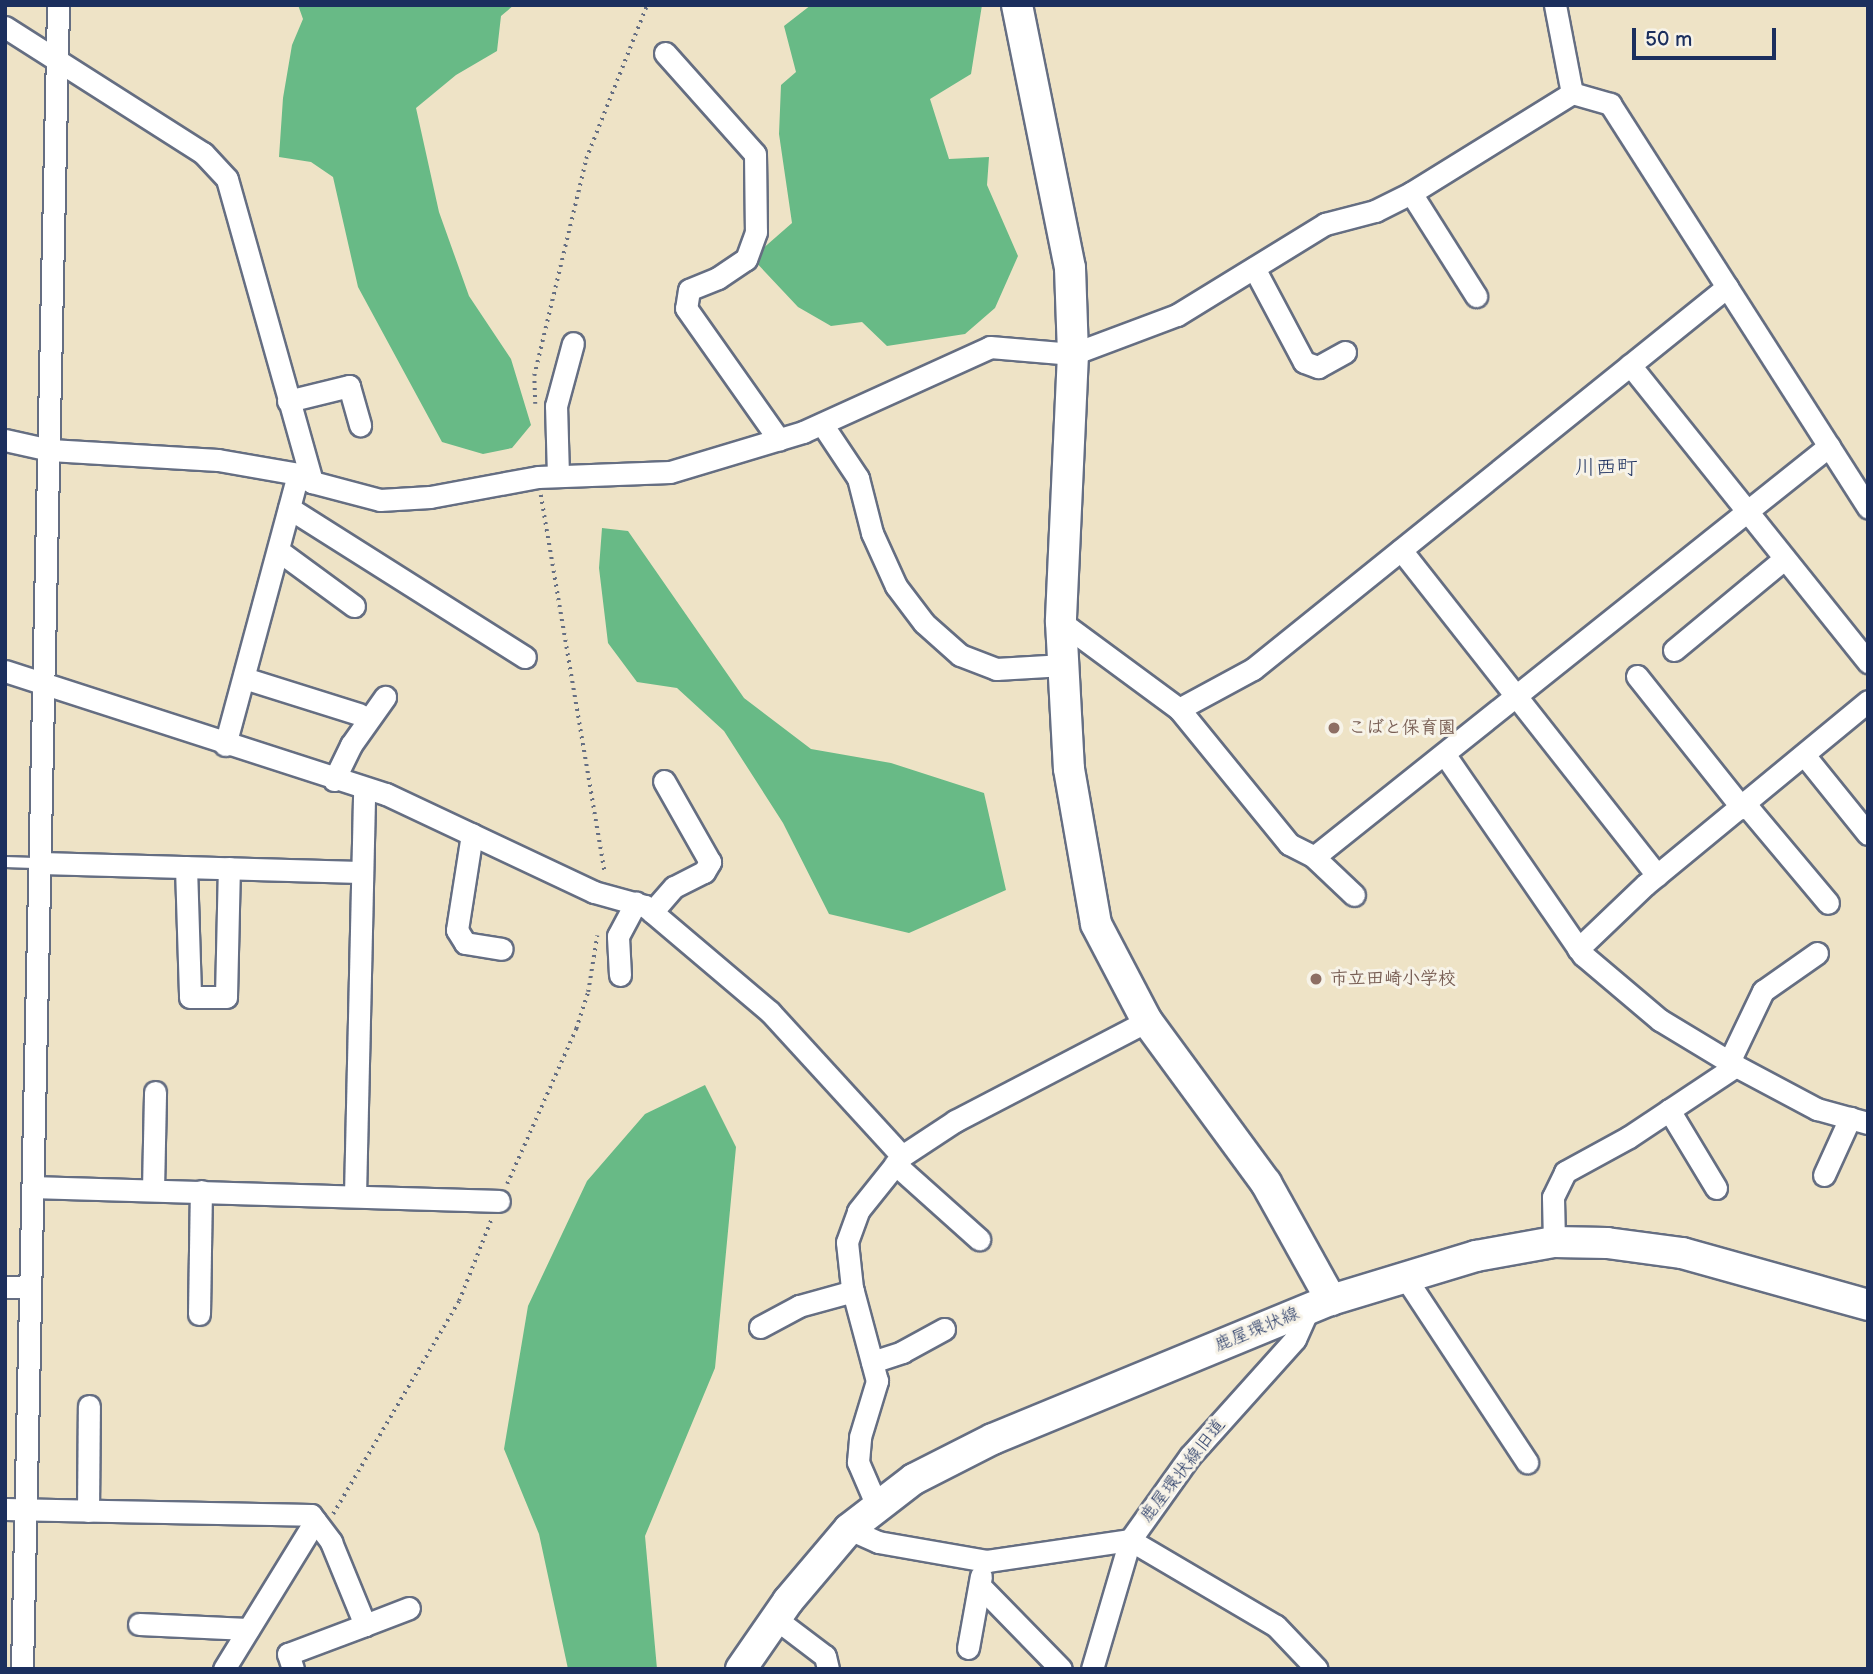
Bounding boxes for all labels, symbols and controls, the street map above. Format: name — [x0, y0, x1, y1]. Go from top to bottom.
scale bar — [1635, 14, 1778, 58]
text: 50 m — [1645, 27, 1692, 52]
district label: 川西町 — [1575, 455, 1637, 481]
place label: こばと保育園 — [1348, 717, 1456, 739]
marker: こばと保育園 — [1326, 720, 1342, 736]
place label: 市立田崎小学校 — [1330, 968, 1456, 990]
marker: 市立田崎小学校 — [1308, 971, 1324, 987]
street label: 鹿屋環状線 — [1211, 1303, 1303, 1357]
street label: 鹿屋環状線旧道 — [1136, 1415, 1230, 1527]

